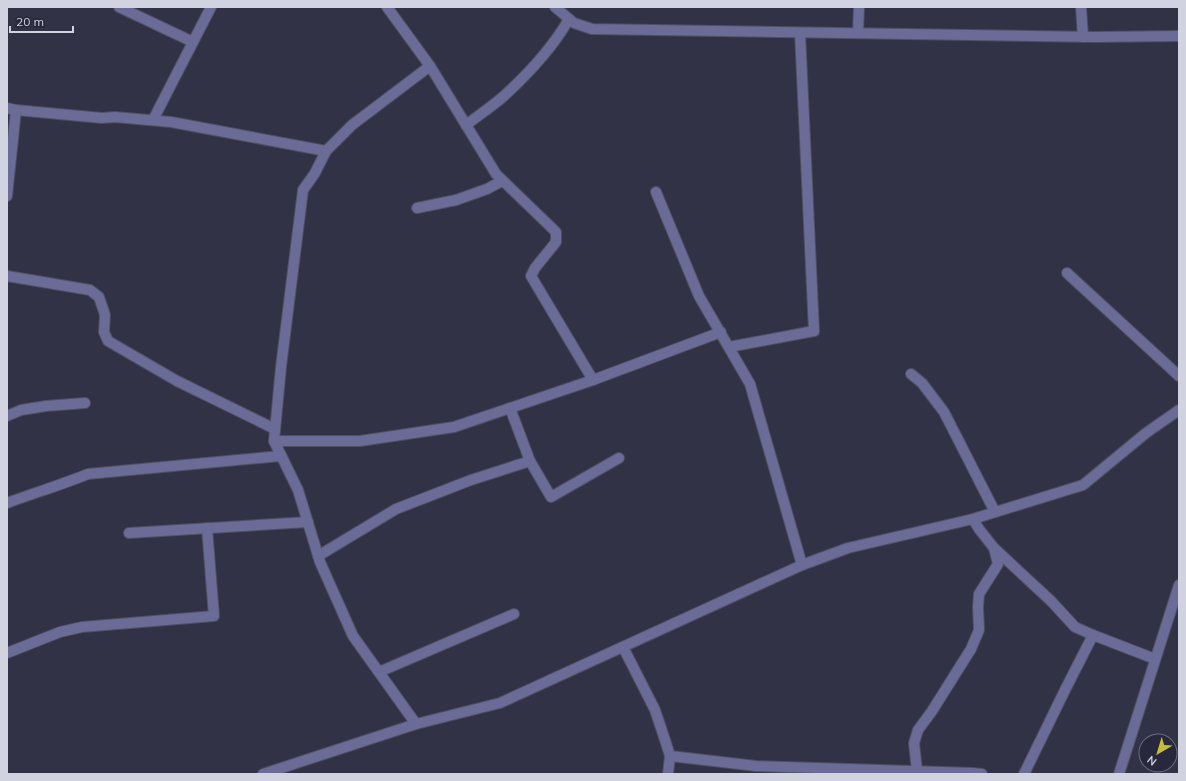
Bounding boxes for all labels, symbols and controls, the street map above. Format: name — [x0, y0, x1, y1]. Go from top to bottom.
scale bar — [10, 8, 73, 34]
text: 20 m — [16, 14, 44, 29]
north arrow — [1138, 733, 1178, 773]
text: N — [1144, 753, 1159, 769]

